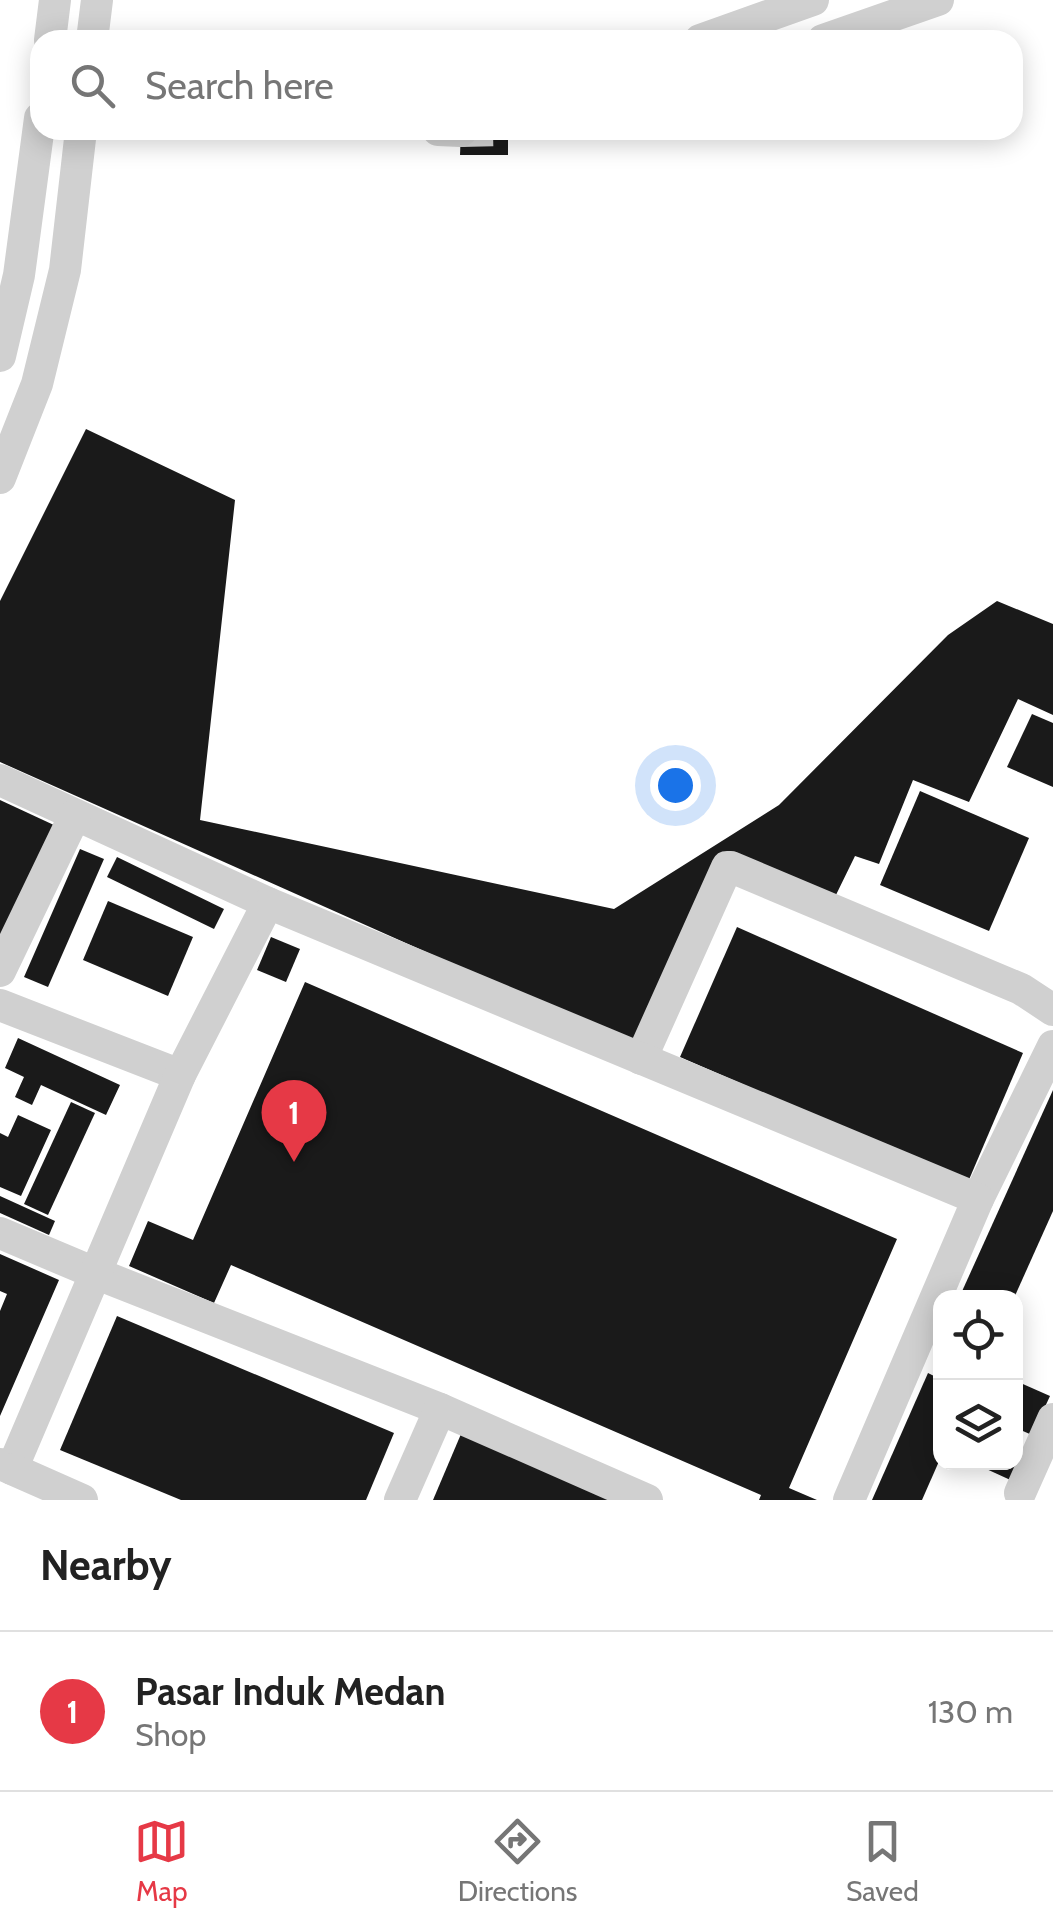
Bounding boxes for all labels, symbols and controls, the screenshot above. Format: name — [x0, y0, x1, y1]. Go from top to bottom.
search box — [30, 30, 1023, 140]
icon: search — [65, 58, 120, 113]
text: Search here — [145, 62, 334, 109]
your location — [650, 760, 701, 811]
pin: 1 — [262, 1080, 326, 1162]
map controls — [933, 1290, 1023, 1470]
button: locate — [933, 1290, 1023, 1380]
button: layers — [933, 1380, 1023, 1470]
text: Nearby — [40, 1539, 172, 1591]
text: Pasar Induk Medan — [135, 1668, 446, 1715]
text: 1 — [67, 1692, 78, 1731]
text: 130 m — [928, 1692, 1013, 1731]
text: Shop — [135, 1715, 206, 1754]
tab: Map — [134, 1814, 189, 1908]
tab: Directions — [458, 1814, 577, 1908]
tab: Saved — [846, 1814, 919, 1908]

